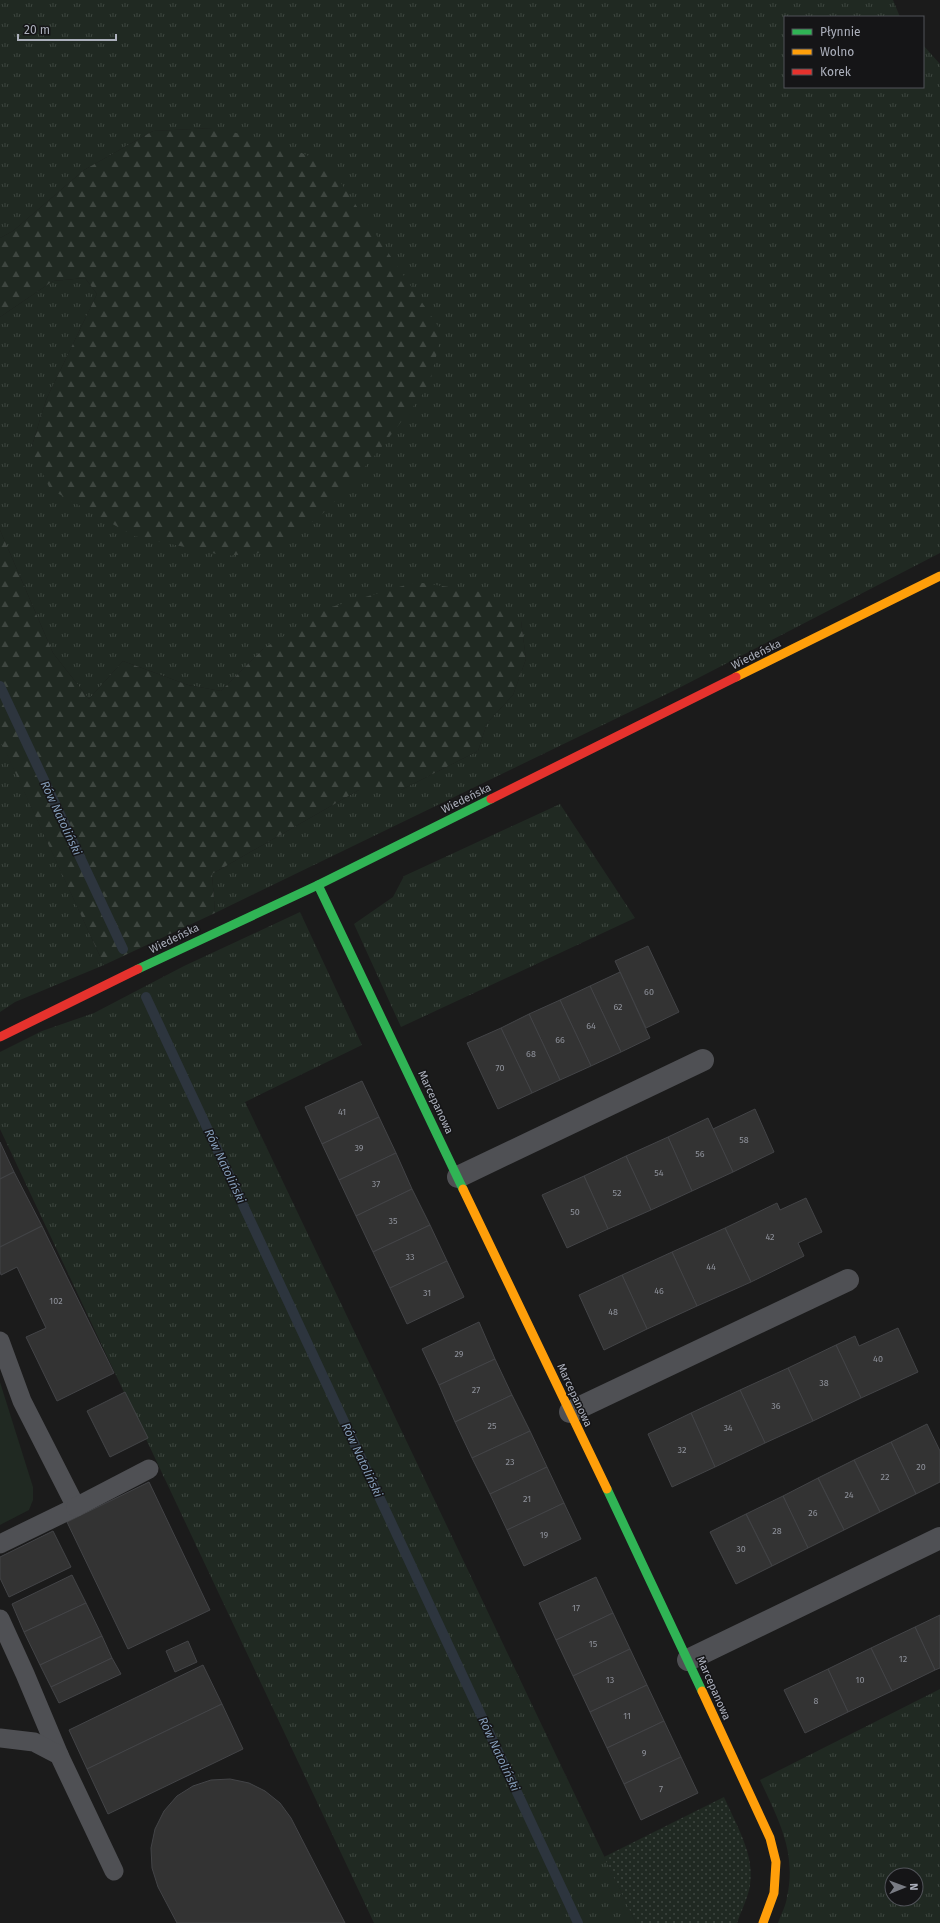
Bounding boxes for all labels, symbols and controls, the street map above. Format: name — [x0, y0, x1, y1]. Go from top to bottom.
scale bar — [18, 16, 116, 42]
legend — [784, 16, 924, 88]
text: 20 m — [24, 23, 50, 37]
text: Płynnie — [820, 25, 861, 39]
text: Wolno — [820, 45, 854, 59]
text: Korek — [820, 65, 852, 79]
street label: Wiedeńska — [729, 637, 783, 672]
water label: Rów Natoliński — [38, 778, 85, 858]
street label: Wiedeńska — [439, 781, 493, 816]
street label: Wiedeńska — [147, 921, 201, 956]
house number: 60 — [644, 987, 654, 997]
house number: 62 — [613, 1002, 623, 1012]
house number: 64 — [586, 1021, 596, 1031]
house number: 66 — [555, 1035, 565, 1045]
house number: 68 — [526, 1049, 536, 1059]
house number: 70 — [496, 1063, 504, 1073]
street label: Marcepanowa — [415, 1068, 456, 1136]
house number: 41 — [338, 1107, 346, 1117]
water label: Rów Natoliński — [202, 1126, 249, 1206]
house number: 58 — [739, 1135, 749, 1145]
house number: 39 — [354, 1143, 364, 1153]
house number: 56 — [695, 1149, 705, 1159]
house number: 54 — [654, 1168, 664, 1178]
house number: 37 — [372, 1179, 380, 1189]
house number: 52 — [613, 1188, 621, 1198]
house number: 50 — [570, 1207, 580, 1217]
house number: 35 — [388, 1216, 398, 1226]
house number: 42 — [765, 1232, 775, 1242]
house number: 33 — [406, 1252, 414, 1262]
house number: 44 — [706, 1262, 716, 1272]
house number: 46 — [654, 1286, 664, 1296]
house number: 31 — [423, 1288, 431, 1298]
house number: 102 — [49, 1296, 63, 1306]
house number: 48 — [608, 1307, 618, 1317]
house number: 29 — [454, 1349, 464, 1359]
house number: 40 — [873, 1354, 883, 1364]
street label: Marcepanowa — [554, 1361, 595, 1429]
house number: 38 — [819, 1378, 829, 1388]
house number: 27 — [472, 1385, 480, 1395]
house number: 36 — [771, 1401, 781, 1411]
water label: Rów Natoliński — [339, 1420, 386, 1500]
house number: 25 — [488, 1421, 497, 1431]
house number: 34 — [723, 1423, 733, 1433]
house number: 32 — [678, 1445, 686, 1455]
house number: 23 — [506, 1457, 514, 1467]
house number: 20 — [916, 1462, 926, 1472]
house number: 22 — [881, 1472, 889, 1482]
house number: 24 — [844, 1490, 854, 1500]
house number: 21 — [523, 1494, 531, 1504]
house number: 26 — [808, 1508, 818, 1518]
house number: 28 — [772, 1526, 782, 1536]
house number: 19 — [540, 1530, 549, 1540]
house number: 30 — [736, 1544, 746, 1554]
house number: 17 — [572, 1603, 580, 1613]
house number: 15 — [589, 1639, 598, 1649]
street label: Marcepanowa — [694, 1654, 733, 1722]
house number: 12 — [899, 1654, 907, 1664]
house number: 13 — [606, 1675, 614, 1685]
house number: 10 — [856, 1675, 864, 1685]
house number: 8 — [814, 1696, 819, 1706]
house number: 11 — [623, 1711, 631, 1721]
water label: Rów Natoliński — [476, 1714, 523, 1794]
house number: 9 — [642, 1748, 647, 1758]
house number: 7 — [659, 1784, 663, 1794]
north arrow — [884, 1867, 924, 1907]
text: N — [907, 1883, 920, 1891]

